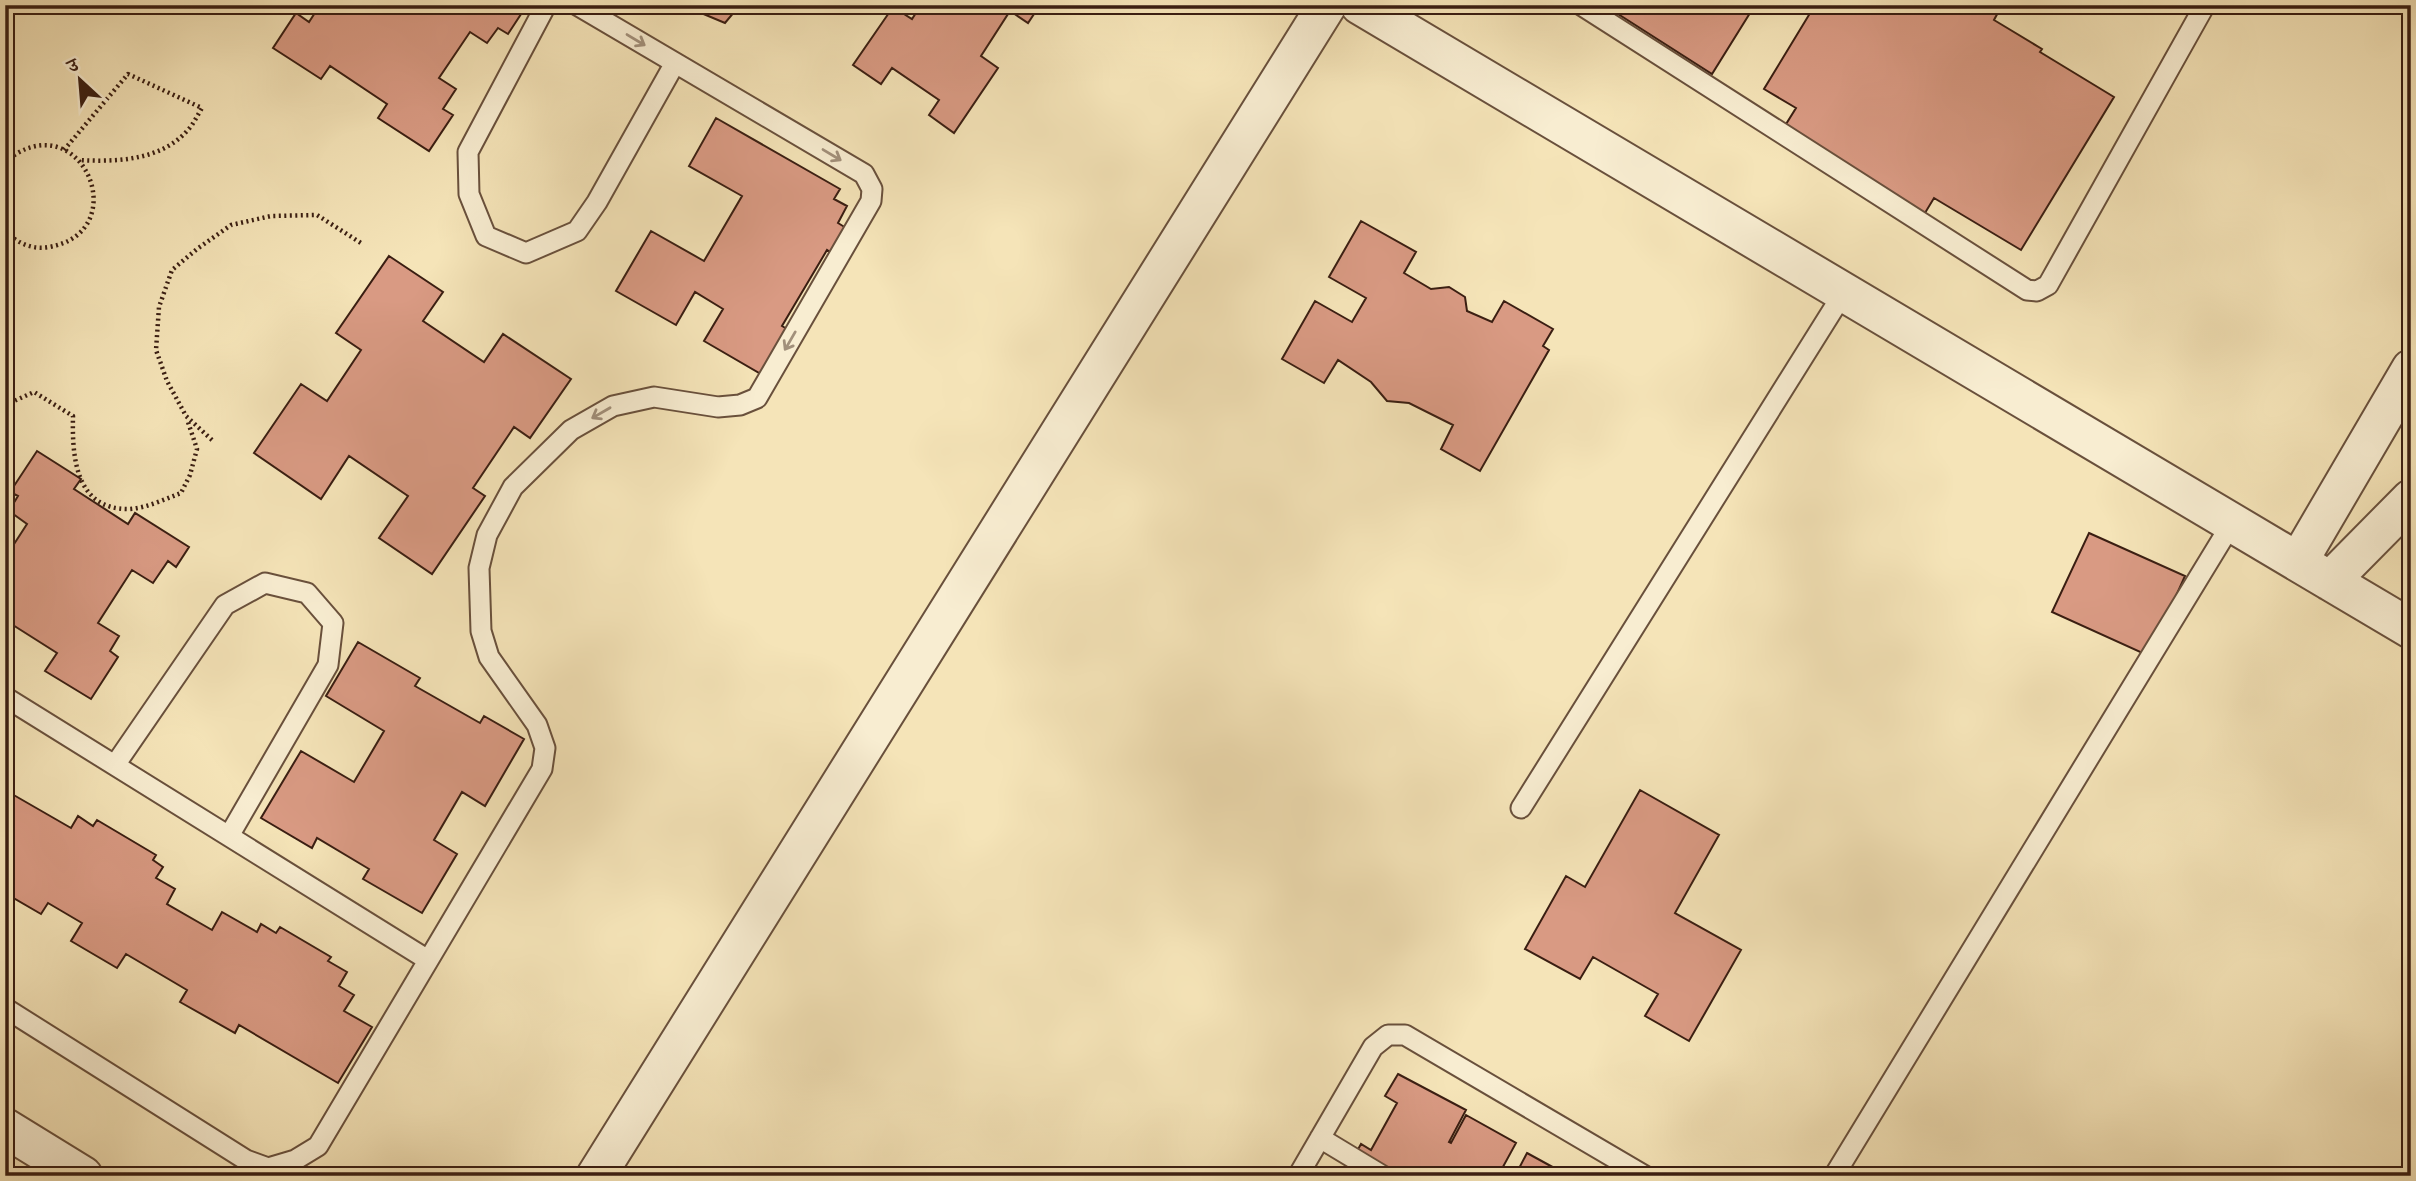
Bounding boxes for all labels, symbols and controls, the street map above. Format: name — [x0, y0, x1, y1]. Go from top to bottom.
one-way arrow — [625, 34, 646, 47]
north arrow — [46, 46, 116, 116]
text: उ — [61, 51, 84, 80]
one-way arrow — [822, 149, 842, 163]
one-way arrow — [783, 330, 796, 351]
one-way arrow — [591, 406, 611, 420]

